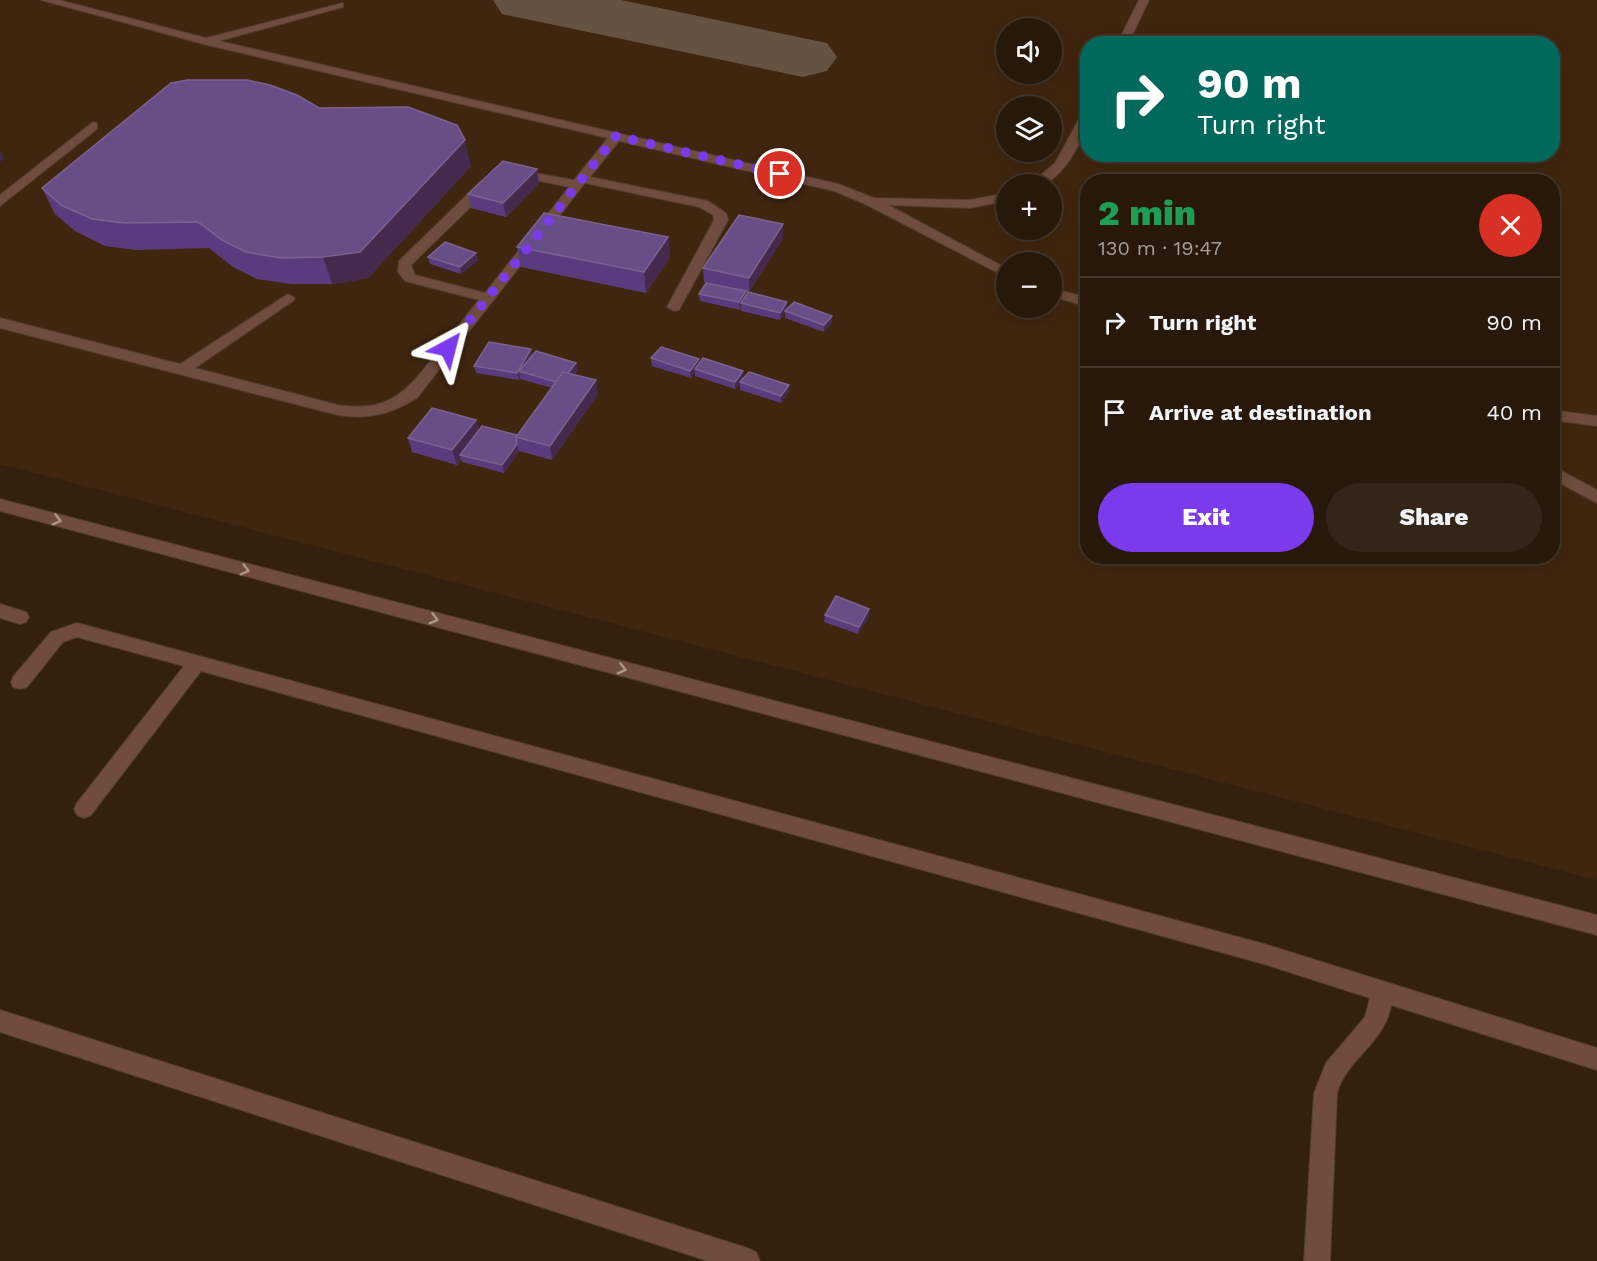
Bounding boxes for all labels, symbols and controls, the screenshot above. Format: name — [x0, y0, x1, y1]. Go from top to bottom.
map controls — [996, 18, 1062, 318]
button: sound — [996, 18, 1062, 84]
text: 90 m — [1197, 59, 1301, 108]
icon: right — [1098, 60, 1176, 138]
button: layers — [996, 96, 1062, 162]
text: Turn right — [1197, 109, 1326, 141]
pin — [754, 148, 805, 199]
icon: arrive — [763, 157, 796, 190]
button: + — [996, 174, 1062, 240]
text: 2 min — [1098, 192, 1196, 234]
button: close — [1479, 194, 1542, 257]
text: 130 m · 19:47 — [1098, 236, 1222, 260]
button: − — [996, 252, 1062, 318]
icon: right — [1098, 306, 1131, 339]
text: Turn right — [1149, 310, 1256, 335]
text: 90 m — [1486, 310, 1542, 335]
position arrow — [416, 316, 480, 380]
icon: arrive — [1098, 396, 1131, 429]
text: Arrive at destination — [1149, 400, 1372, 425]
text: 40 m — [1486, 400, 1542, 425]
button: Exit — [1098, 483, 1314, 552]
button: Share — [1326, 483, 1542, 552]
one-way arrow — [51, 513, 61, 525]
one-way arrow — [240, 562, 250, 575]
one-way arrow — [428, 612, 439, 624]
one-way arrow — [617, 661, 627, 674]

